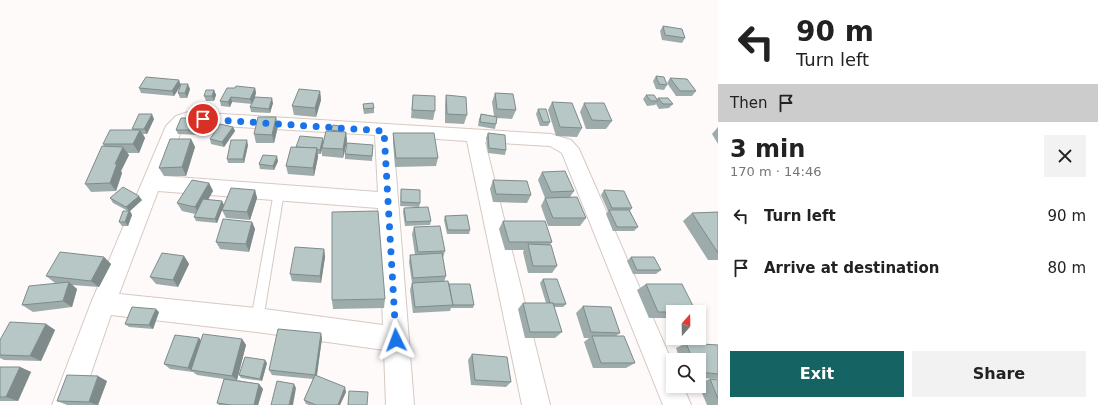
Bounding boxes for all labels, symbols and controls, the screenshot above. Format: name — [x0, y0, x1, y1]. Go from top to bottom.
text: 90 m — [796, 15, 874, 48]
icon: left — [730, 16, 782, 68]
text: Turn left — [796, 49, 869, 70]
icon: arrive — [775, 92, 797, 114]
text: Then — [730, 94, 767, 112]
pin — [186, 102, 220, 136]
icon: arrive — [192, 108, 214, 130]
text: 3 min — [730, 135, 805, 163]
button: close — [1044, 135, 1086, 177]
text: 170 m · 14:46 — [730, 164, 821, 179]
icon: left — [730, 205, 752, 227]
text: Turn left — [764, 207, 836, 225]
text: 90 m — [1048, 207, 1086, 225]
icon: arrive — [730, 257, 752, 279]
text: Arrive at destination — [764, 259, 939, 277]
text: 80 m — [1048, 259, 1086, 277]
north arrow — [666, 305, 706, 345]
map controls — [666, 305, 706, 393]
position arrow — [375, 319, 417, 361]
button: Exit — [730, 351, 904, 397]
button: Share — [912, 351, 1086, 397]
button: search — [666, 353, 706, 393]

